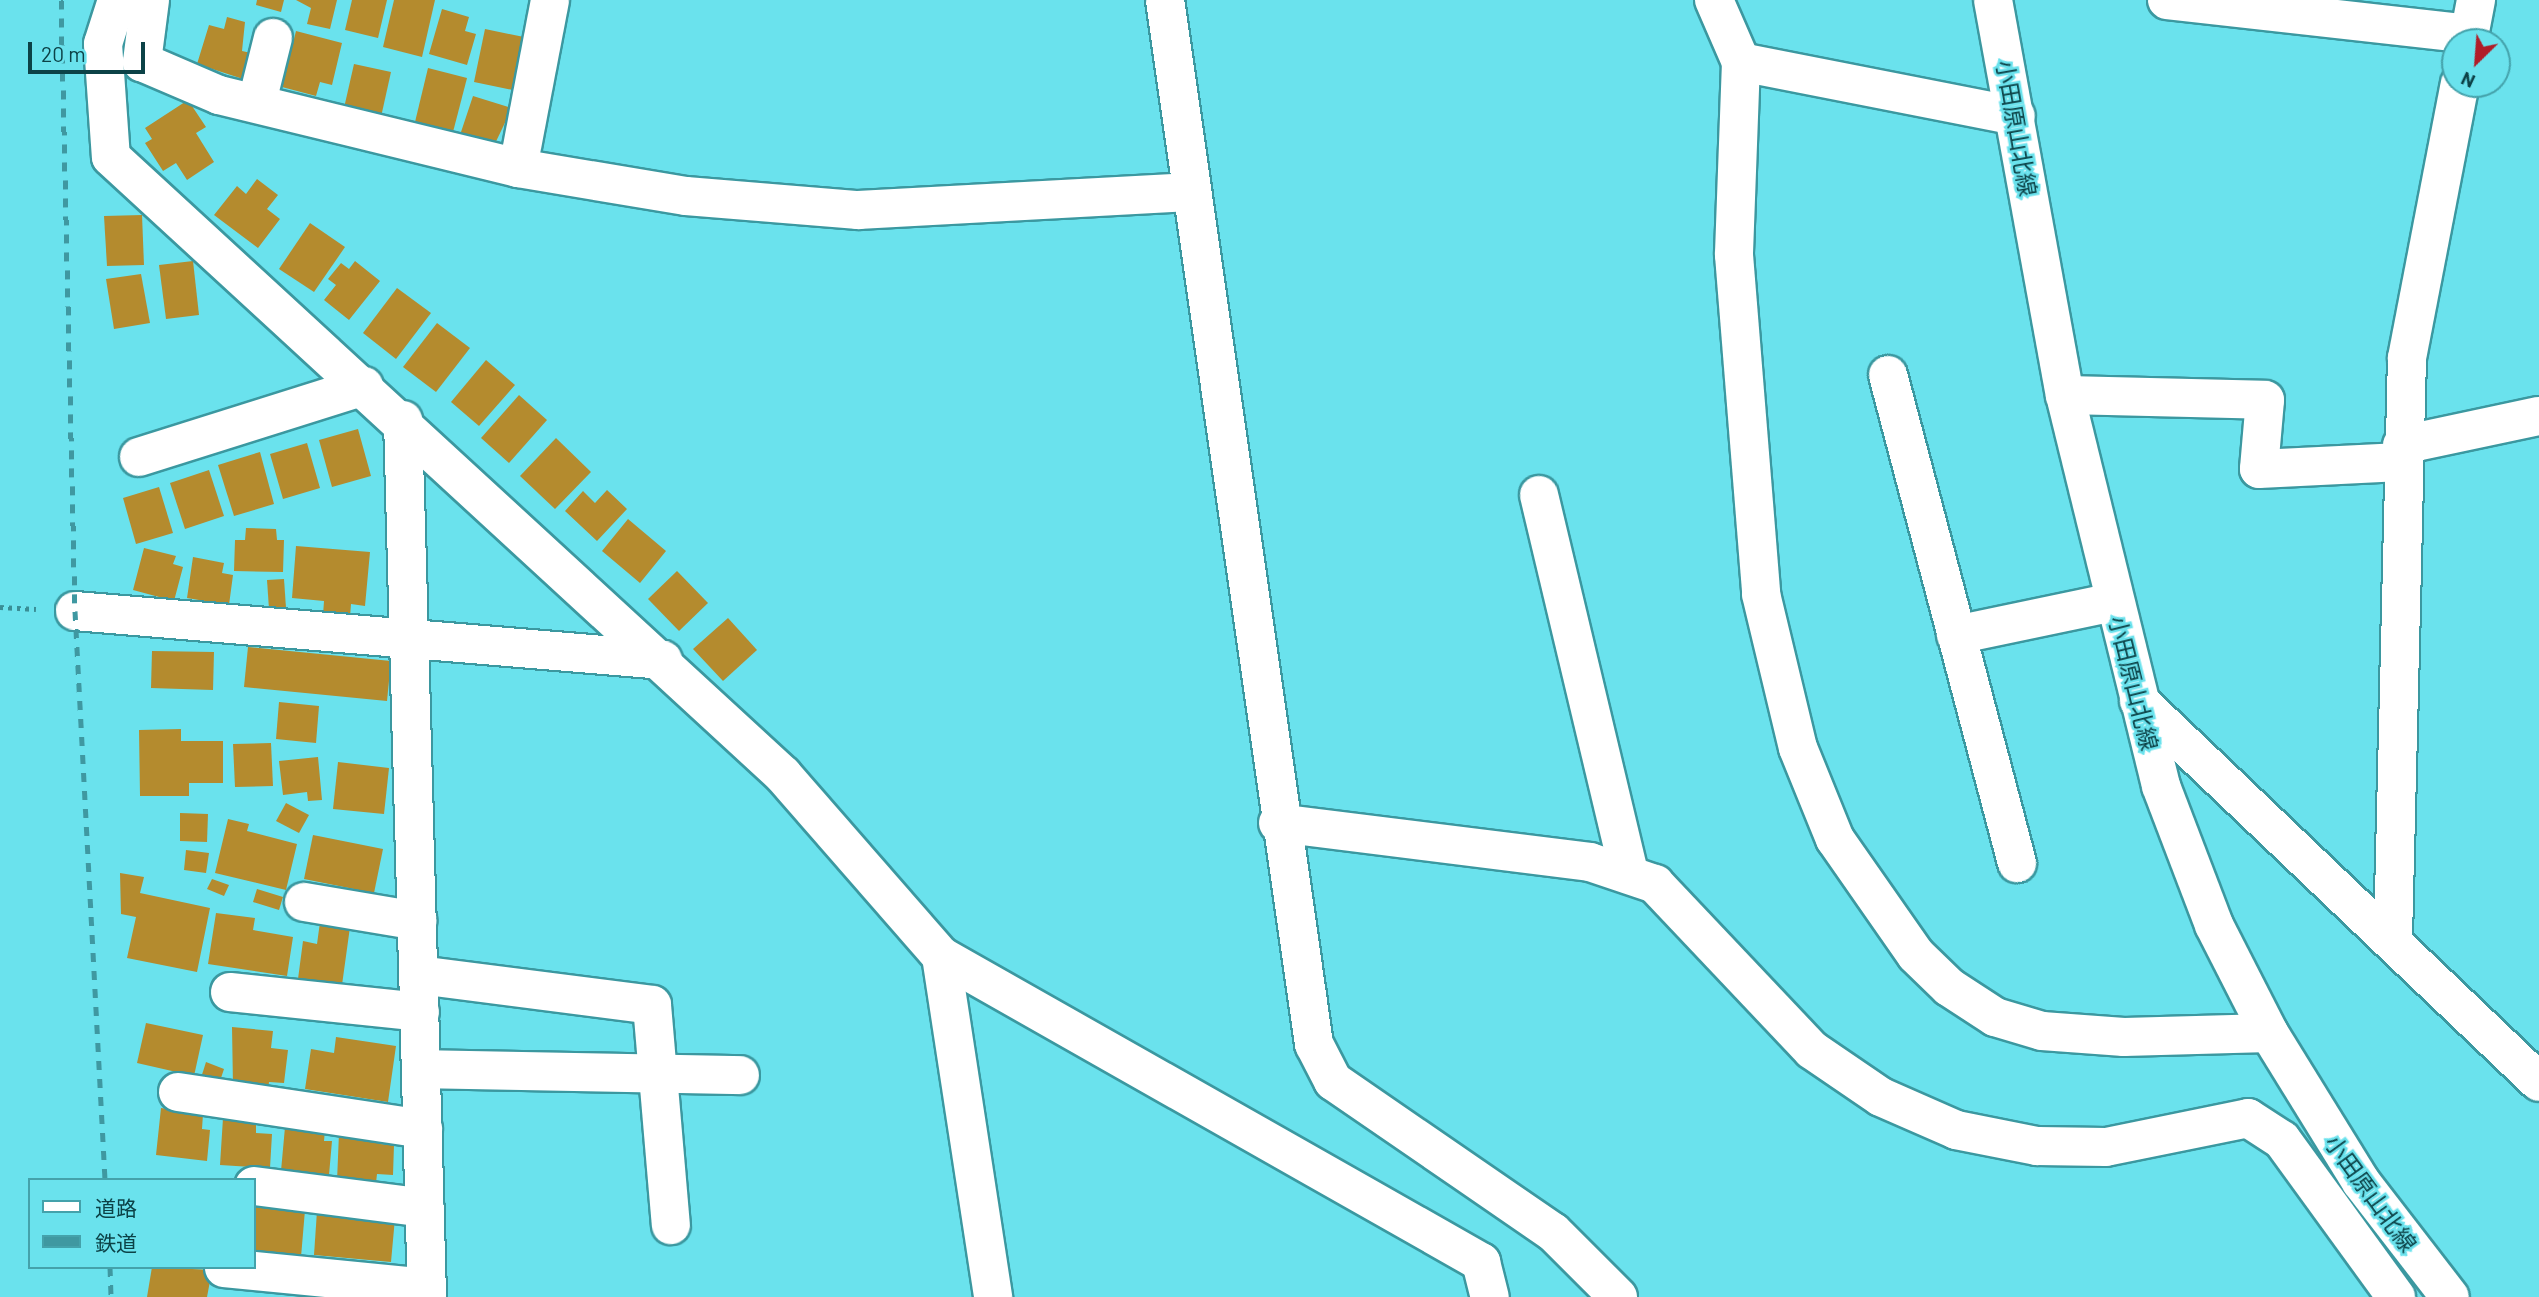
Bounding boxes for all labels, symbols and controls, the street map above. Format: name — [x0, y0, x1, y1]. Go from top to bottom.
scale bar — [32, 28, 149, 72]
north arrow — [2441, 28, 2511, 98]
text: 20 m — [41, 41, 86, 66]
street label: 小田原山北線 — [1991, 58, 2043, 198]
text: N — [2457, 68, 2478, 94]
street label: 小田原山北線 — [2104, 613, 2164, 753]
street label: 小田原山北線 — [2319, 1129, 2423, 1257]
legend — [28, 1178, 256, 1269]
text: 道路 — [95, 1195, 137, 1220]
text: 鉄道 — [95, 1230, 137, 1255]

